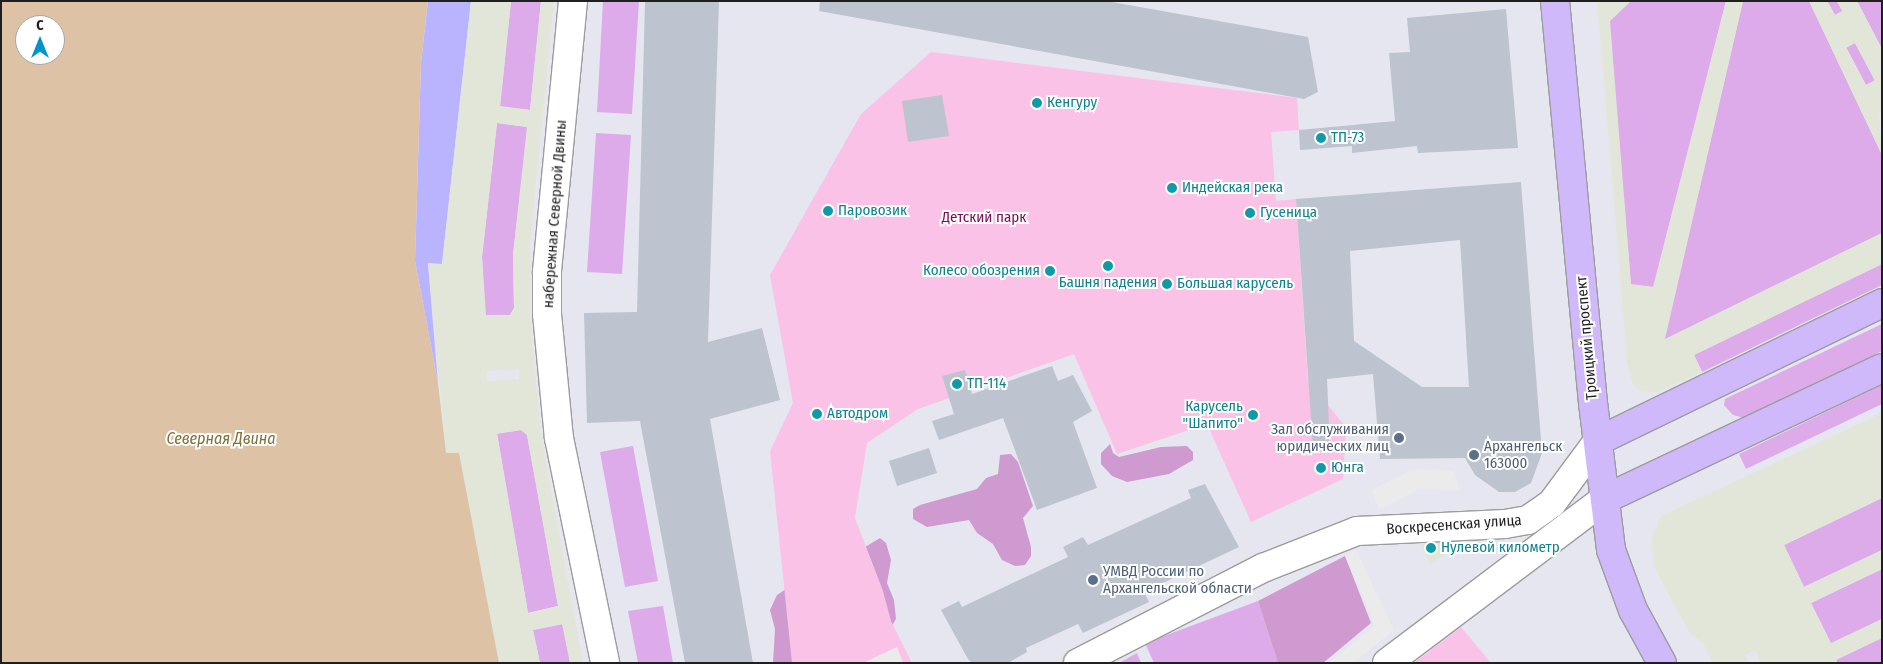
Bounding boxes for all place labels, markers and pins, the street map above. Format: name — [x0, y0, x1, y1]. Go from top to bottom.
place label: Кенгуру — [1047, 94, 1097, 112]
marker: Кенгуру — [1031, 97, 1043, 109]
place label: ТП-73 — [1331, 129, 1364, 147]
marker: ТП-73 — [1315, 132, 1327, 144]
place label: Индейская река — [1182, 179, 1283, 197]
marker: Индейская река — [1166, 182, 1178, 194]
place label: Паровозик — [838, 202, 907, 220]
place label: Гусеница — [1260, 204, 1317, 222]
marker: Паровозик — [822, 205, 834, 217]
marker: Гусеница — [1244, 207, 1256, 219]
marker: Башня падения — [1102, 260, 1114, 272]
place label: Колесо обозрения — [923, 262, 1040, 280]
marker: Колесо обозрения — [1044, 265, 1056, 277]
place label: Башня падения — [1059, 274, 1157, 292]
place label: Большая карусель — [1177, 275, 1293, 293]
marker: Большая карусель — [1161, 278, 1173, 290]
place label: ТП-114 — [967, 375, 1006, 393]
marker: ТП-114 — [951, 378, 963, 390]
place label: Карусель "Шапито" — [1182, 397, 1243, 432]
place label: Автодром — [827, 405, 888, 423]
marker: Автодром — [811, 408, 823, 420]
marker: Карусель "Шапито" — [1247, 409, 1259, 421]
place label: Зал обслуживания юридических лиц — [1271, 420, 1389, 455]
marker: Зал обслуживания юридических лиц — [1393, 432, 1405, 444]
place label: Архангельск 163000 — [1484, 437, 1562, 472]
marker: Архангельск 163000 — [1468, 449, 1480, 461]
place label: Юнга — [1331, 459, 1364, 477]
marker: Юнга — [1315, 462, 1327, 474]
place label: Нулевой километр — [1441, 539, 1560, 557]
marker: Нулевой километр — [1425, 542, 1437, 554]
place label: УМВД России по Архангельской области — [1103, 562, 1252, 597]
marker: УМВД России по Архангельской области — [1087, 574, 1099, 586]

